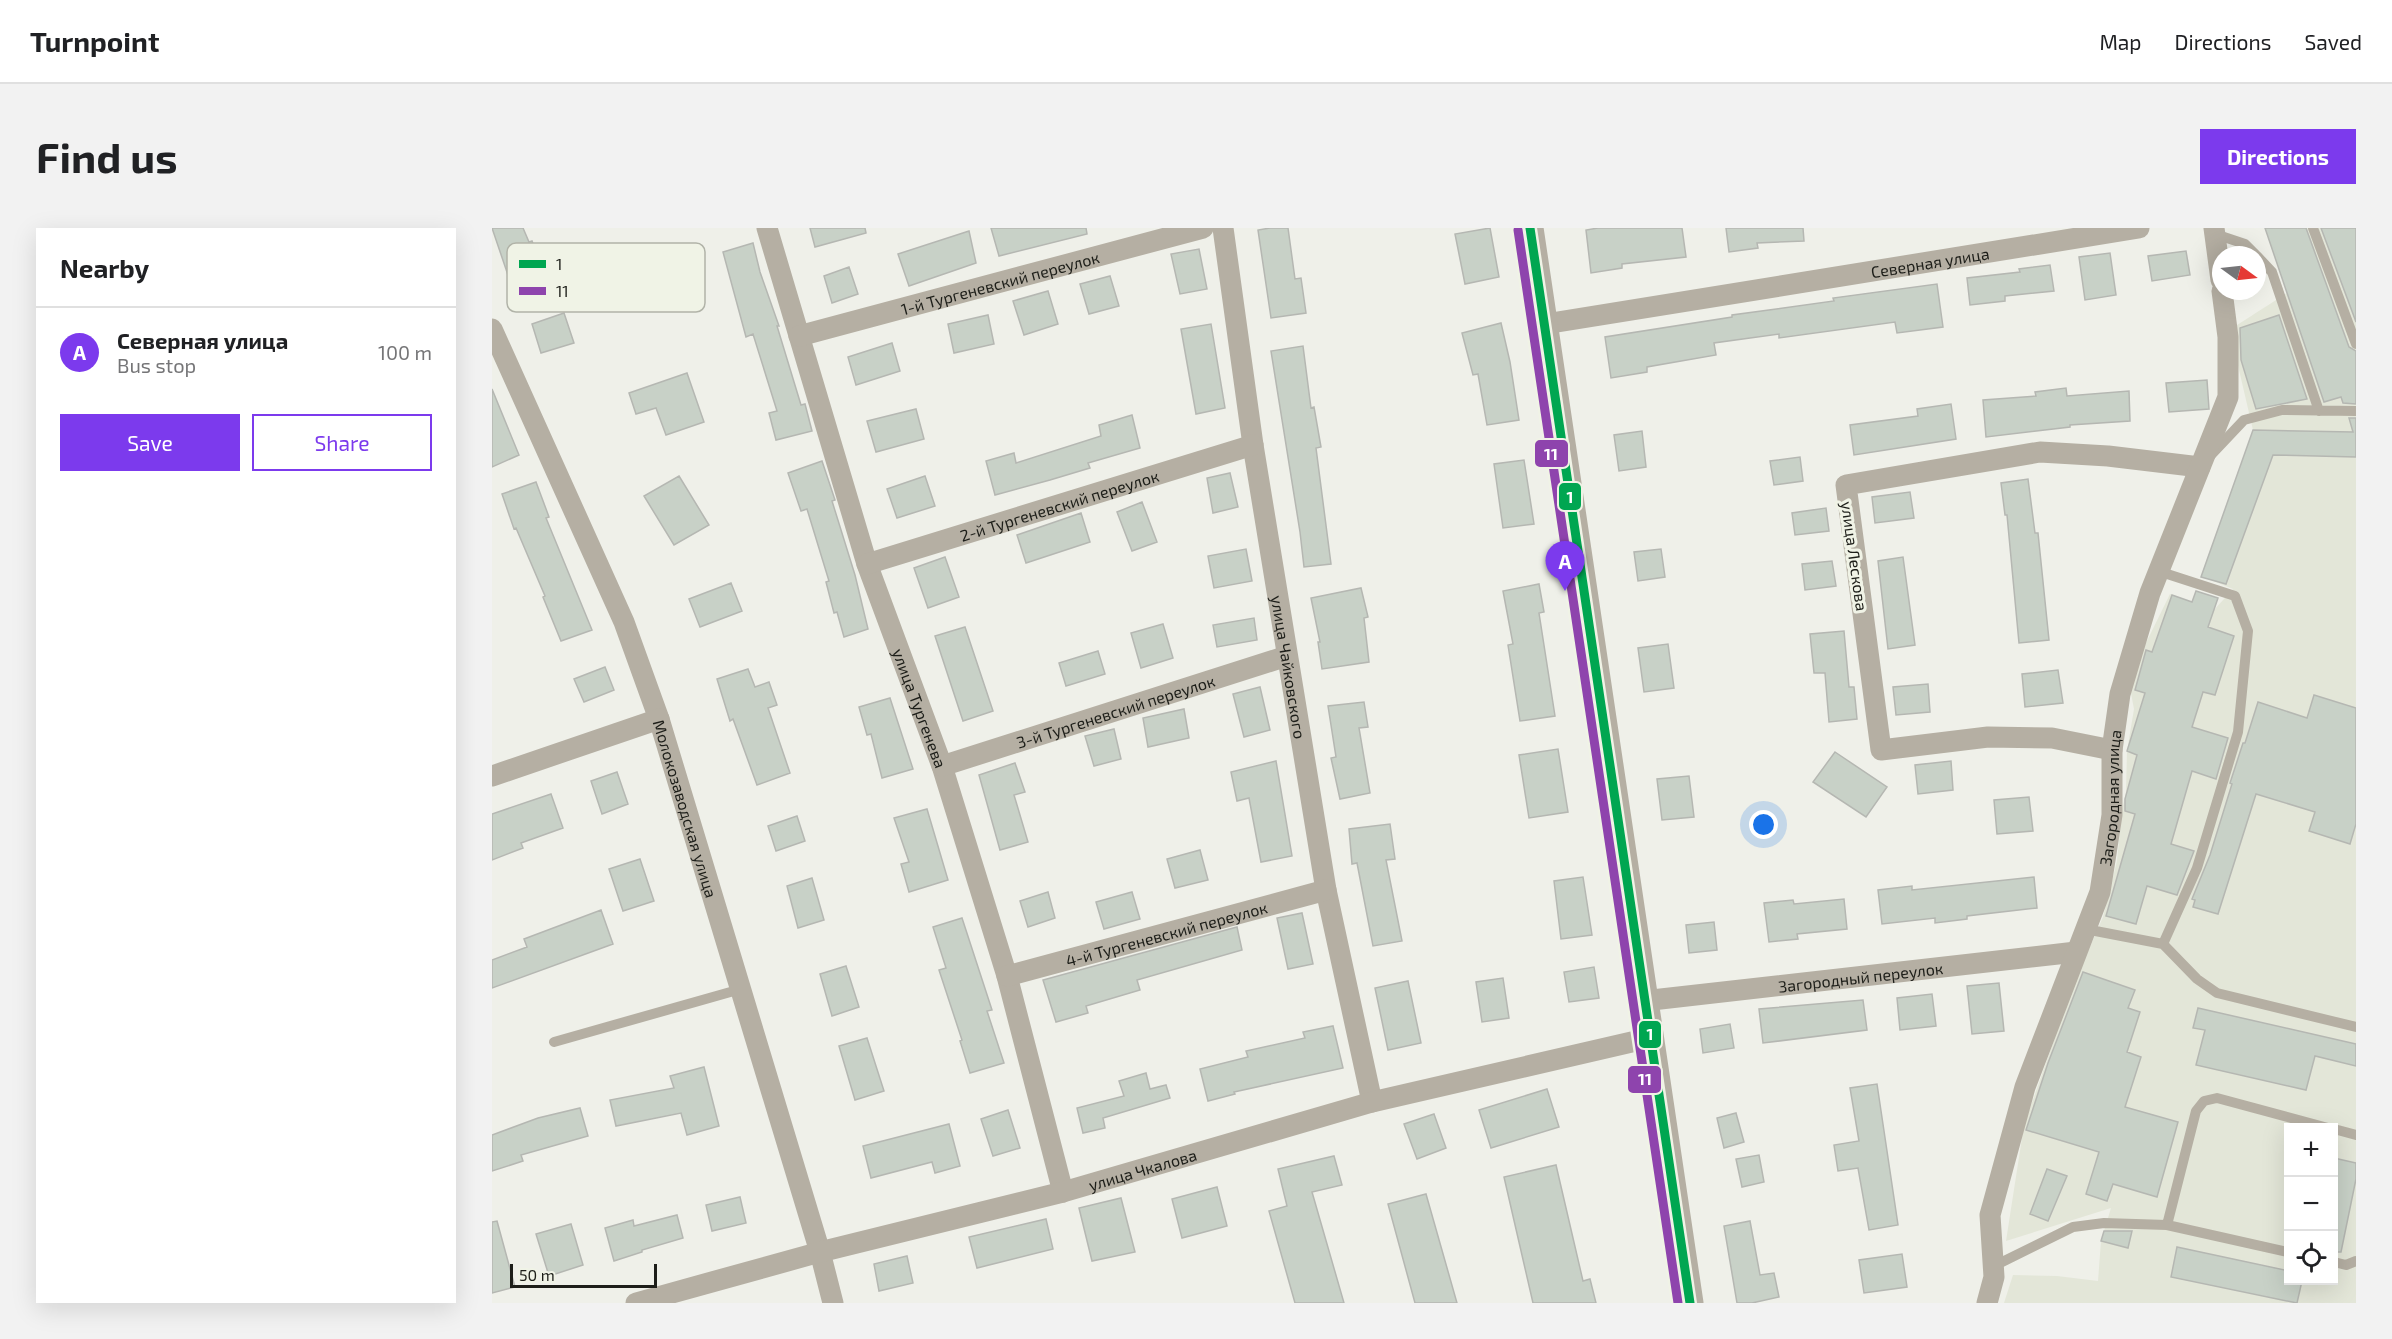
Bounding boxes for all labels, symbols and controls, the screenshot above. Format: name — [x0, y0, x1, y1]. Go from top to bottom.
text: Turnpoint — [30, 24, 159, 58]
text: Map — [2099, 29, 2142, 54]
text: Directions — [2175, 29, 2271, 54]
text: Saved — [2304, 29, 2362, 54]
button: Directions — [2200, 129, 2356, 184]
text: Find us — [36, 131, 178, 181]
legend — [507, 243, 705, 312]
street label: Северная улица — [1869, 243, 1991, 281]
north arrow — [2212, 246, 2266, 300]
street label: 1-й Тургеневский переулок — [899, 247, 1102, 318]
text: Nearby — [60, 252, 149, 283]
text: 1 — [556, 254, 562, 273]
text: 11 — [556, 281, 569, 300]
text: Северная улица — [117, 327, 288, 353]
text: A — [73, 340, 86, 364]
text: 100 m — [378, 340, 432, 364]
text: Bus stop — [117, 353, 196, 377]
button: Save — [60, 414, 240, 471]
button: Share — [252, 414, 432, 471]
line badge: 11 — [1534, 439, 1569, 468]
text: 11 — [1544, 444, 1558, 463]
street label: 2-й Тургеневский переулок — [957, 465, 1161, 544]
line badge: 1 — [1558, 482, 1582, 511]
text: 1 — [1567, 487, 1573, 506]
street label: улица Лескова — [1837, 500, 1872, 612]
pin: A — [1546, 542, 1584, 591]
street label: улица Чайковского — [1267, 594, 1311, 740]
street label: улица Тургенева — [889, 646, 951, 770]
street label: 3-й Тургеневский переулок — [1014, 670, 1217, 751]
street label: Молокозаводская улица — [650, 717, 722, 900]
street label: Загородная улица — [2095, 728, 2124, 867]
your location — [1749, 810, 1778, 839]
street label: 4-й Тургеневский переулок — [1063, 897, 1270, 969]
street label: Загородный переулок — [1777, 958, 1945, 995]
line badge: 1 — [1638, 1020, 1662, 1049]
text: 1 — [1647, 1024, 1653, 1043]
line badge: 11 — [1627, 1065, 1662, 1094]
text: 11 — [1638, 1069, 1652, 1088]
map controls — [2284, 1123, 2338, 1285]
button: + — [2284, 1123, 2338, 1177]
street label: улица Чкалова — [1086, 1144, 1199, 1195]
button: − — [2284, 1177, 2338, 1231]
button: locate — [2284, 1231, 2338, 1285]
scale bar — [510, 1261, 657, 1288]
text: 50 m — [519, 1265, 555, 1284]

